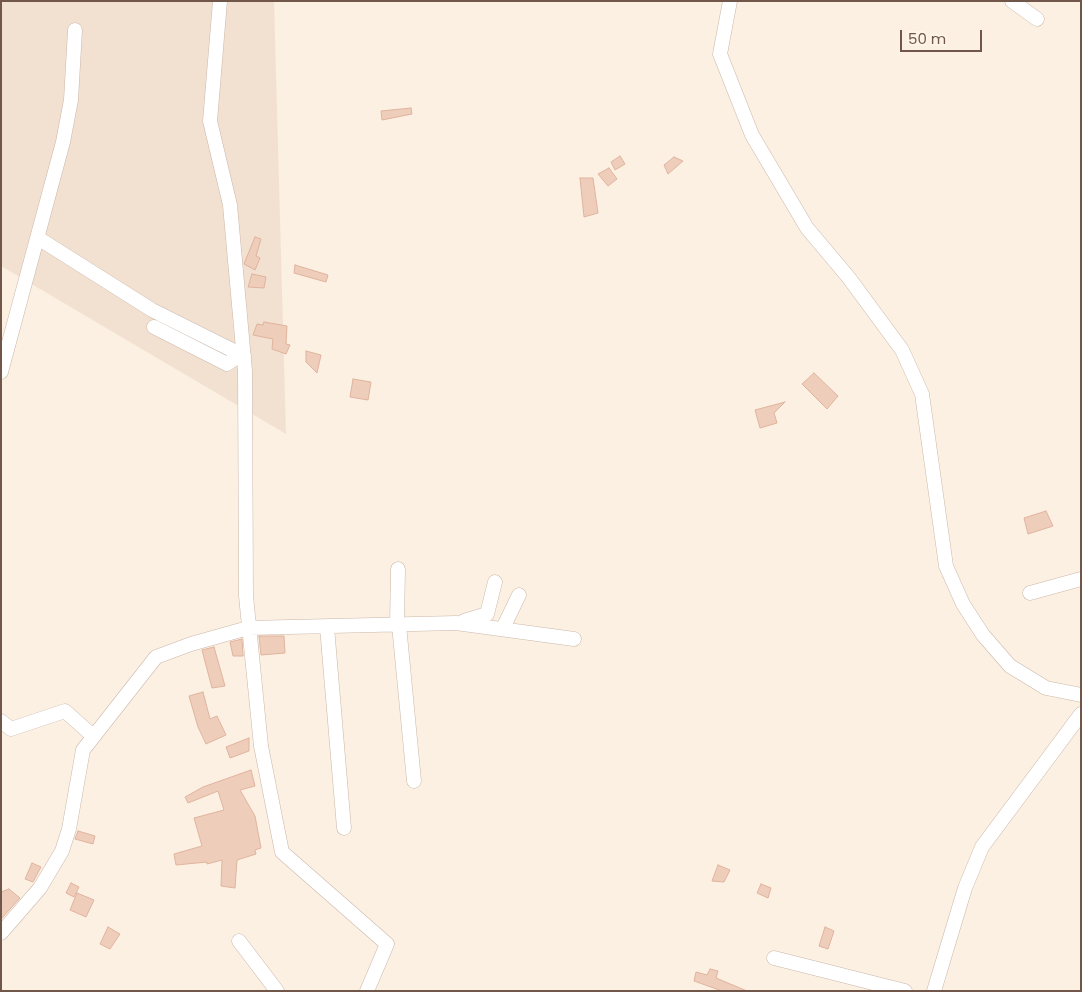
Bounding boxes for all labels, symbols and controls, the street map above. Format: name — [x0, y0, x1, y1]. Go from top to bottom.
scale bar — [902, 20, 984, 52]
text: 50 m — [908, 28, 946, 49]

